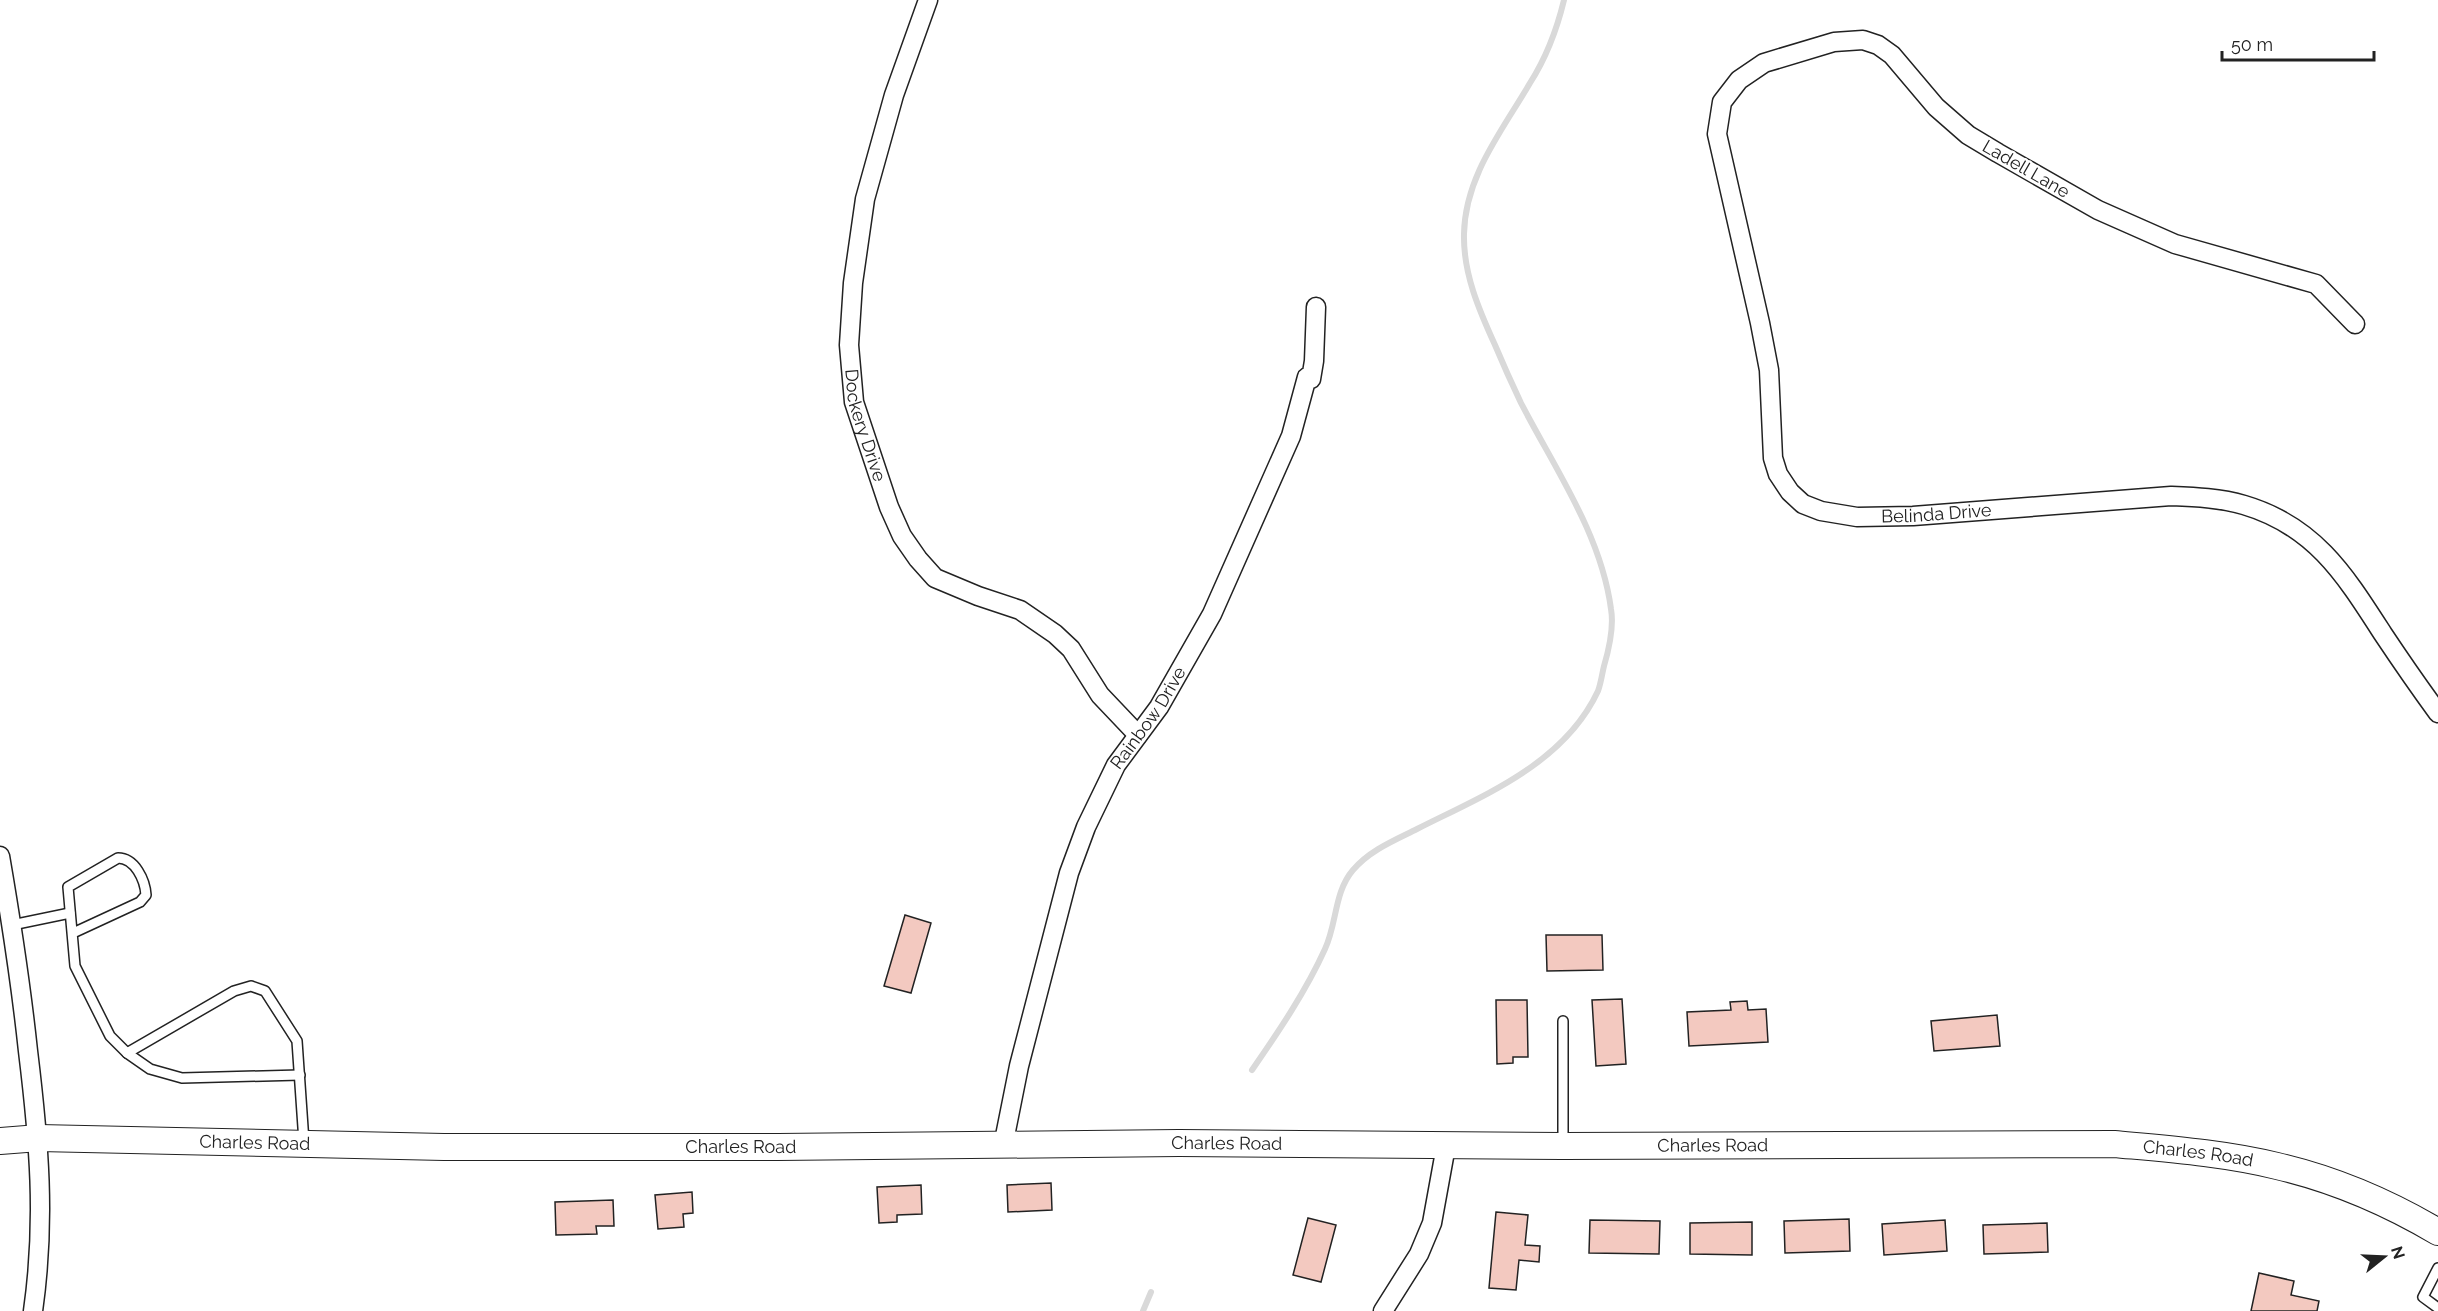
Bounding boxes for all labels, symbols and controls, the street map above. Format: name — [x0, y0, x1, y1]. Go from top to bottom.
scale bar — [2222, 24, 2374, 62]
text: 50 m — [2231, 34, 2273, 55]
street label: Ladell Lane — [1979, 135, 2074, 202]
street label: Dockery Drive — [841, 368, 891, 484]
street label: Belinda Drive — [1881, 499, 1993, 527]
street label: Rainbow Drive — [1106, 663, 1190, 773]
street label: Charles Road — [199, 1131, 311, 1154]
street label: Charles Road — [1171, 1132, 1282, 1154]
street label: Charles Road — [1657, 1134, 1768, 1156]
street label: Charles Road — [685, 1136, 796, 1157]
street label: Charles Road — [2142, 1136, 2255, 1171]
north arrow — [2354, 1227, 2414, 1287]
text: N — [2387, 1244, 2409, 1261]

